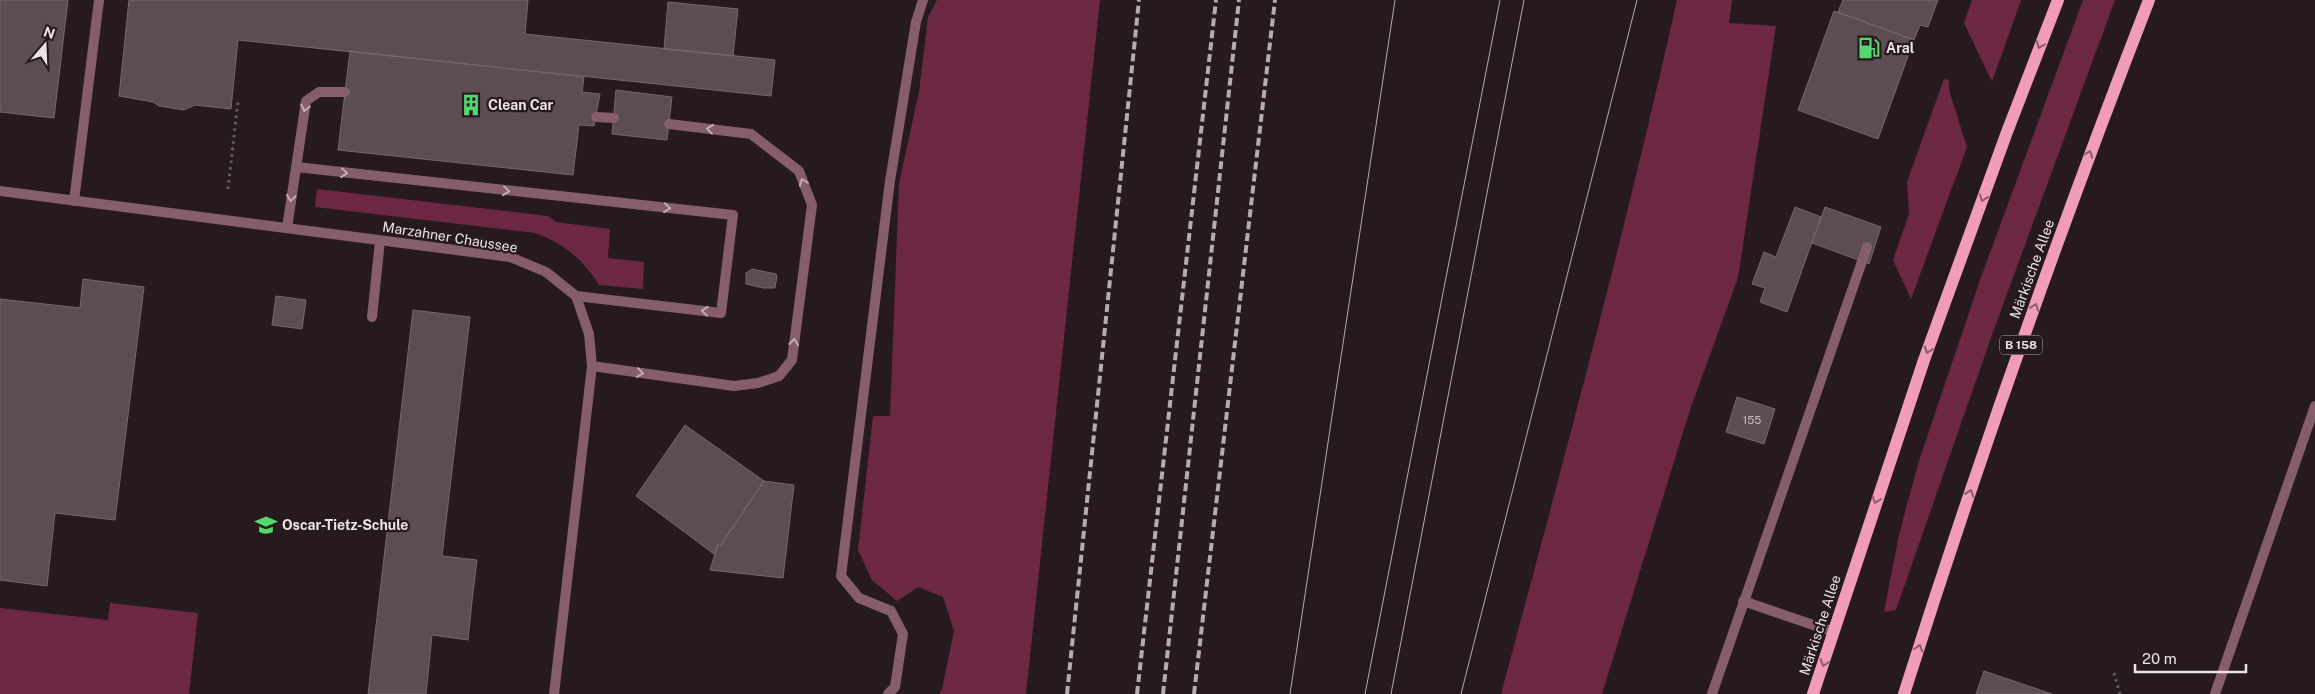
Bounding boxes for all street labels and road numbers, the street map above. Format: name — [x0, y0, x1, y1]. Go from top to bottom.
street label: Märkische Allee — [2007, 217, 2057, 321]
street label: Marzahner Chaussee — [381, 218, 519, 256]
road number: B 158 — [2000, 336, 2042, 354]
street label: Märkische Allee — [1796, 573, 1844, 677]

